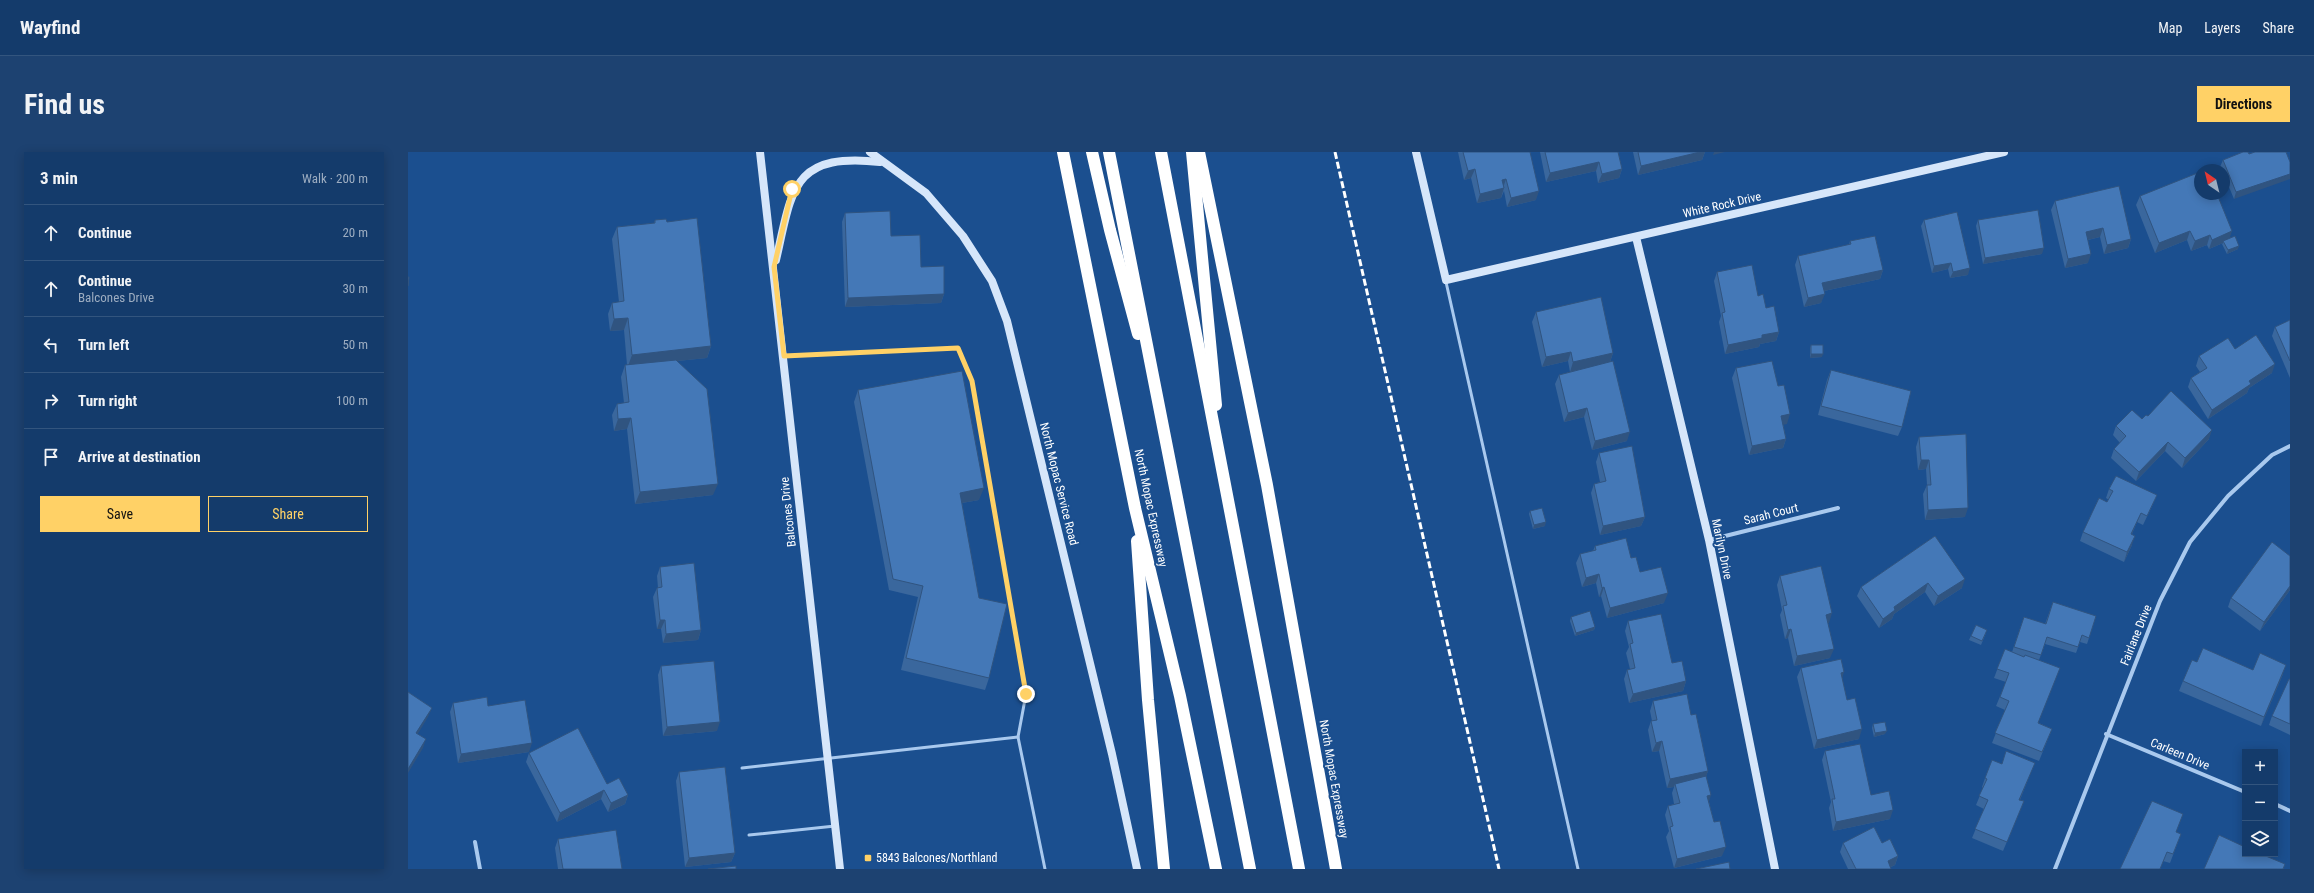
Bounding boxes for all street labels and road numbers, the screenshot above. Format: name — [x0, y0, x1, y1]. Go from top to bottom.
street label: White Rock Drive — [1682, 189, 1763, 221]
street label: North Mopac Service Road — [1037, 421, 1081, 547]
street label: North Mopac Expressway — [1132, 448, 1170, 568]
street label: Balcones Drive — [777, 476, 799, 548]
street label: Sarah Court — [1742, 500, 1800, 528]
street label: Marilyn Drive — [1709, 517, 1735, 581]
street label: Fairlane Drive — [2117, 602, 2155, 667]
street label: North Mopac Expressway — [1317, 719, 1351, 839]
street label: Carleen Drive — [2148, 735, 2212, 773]

